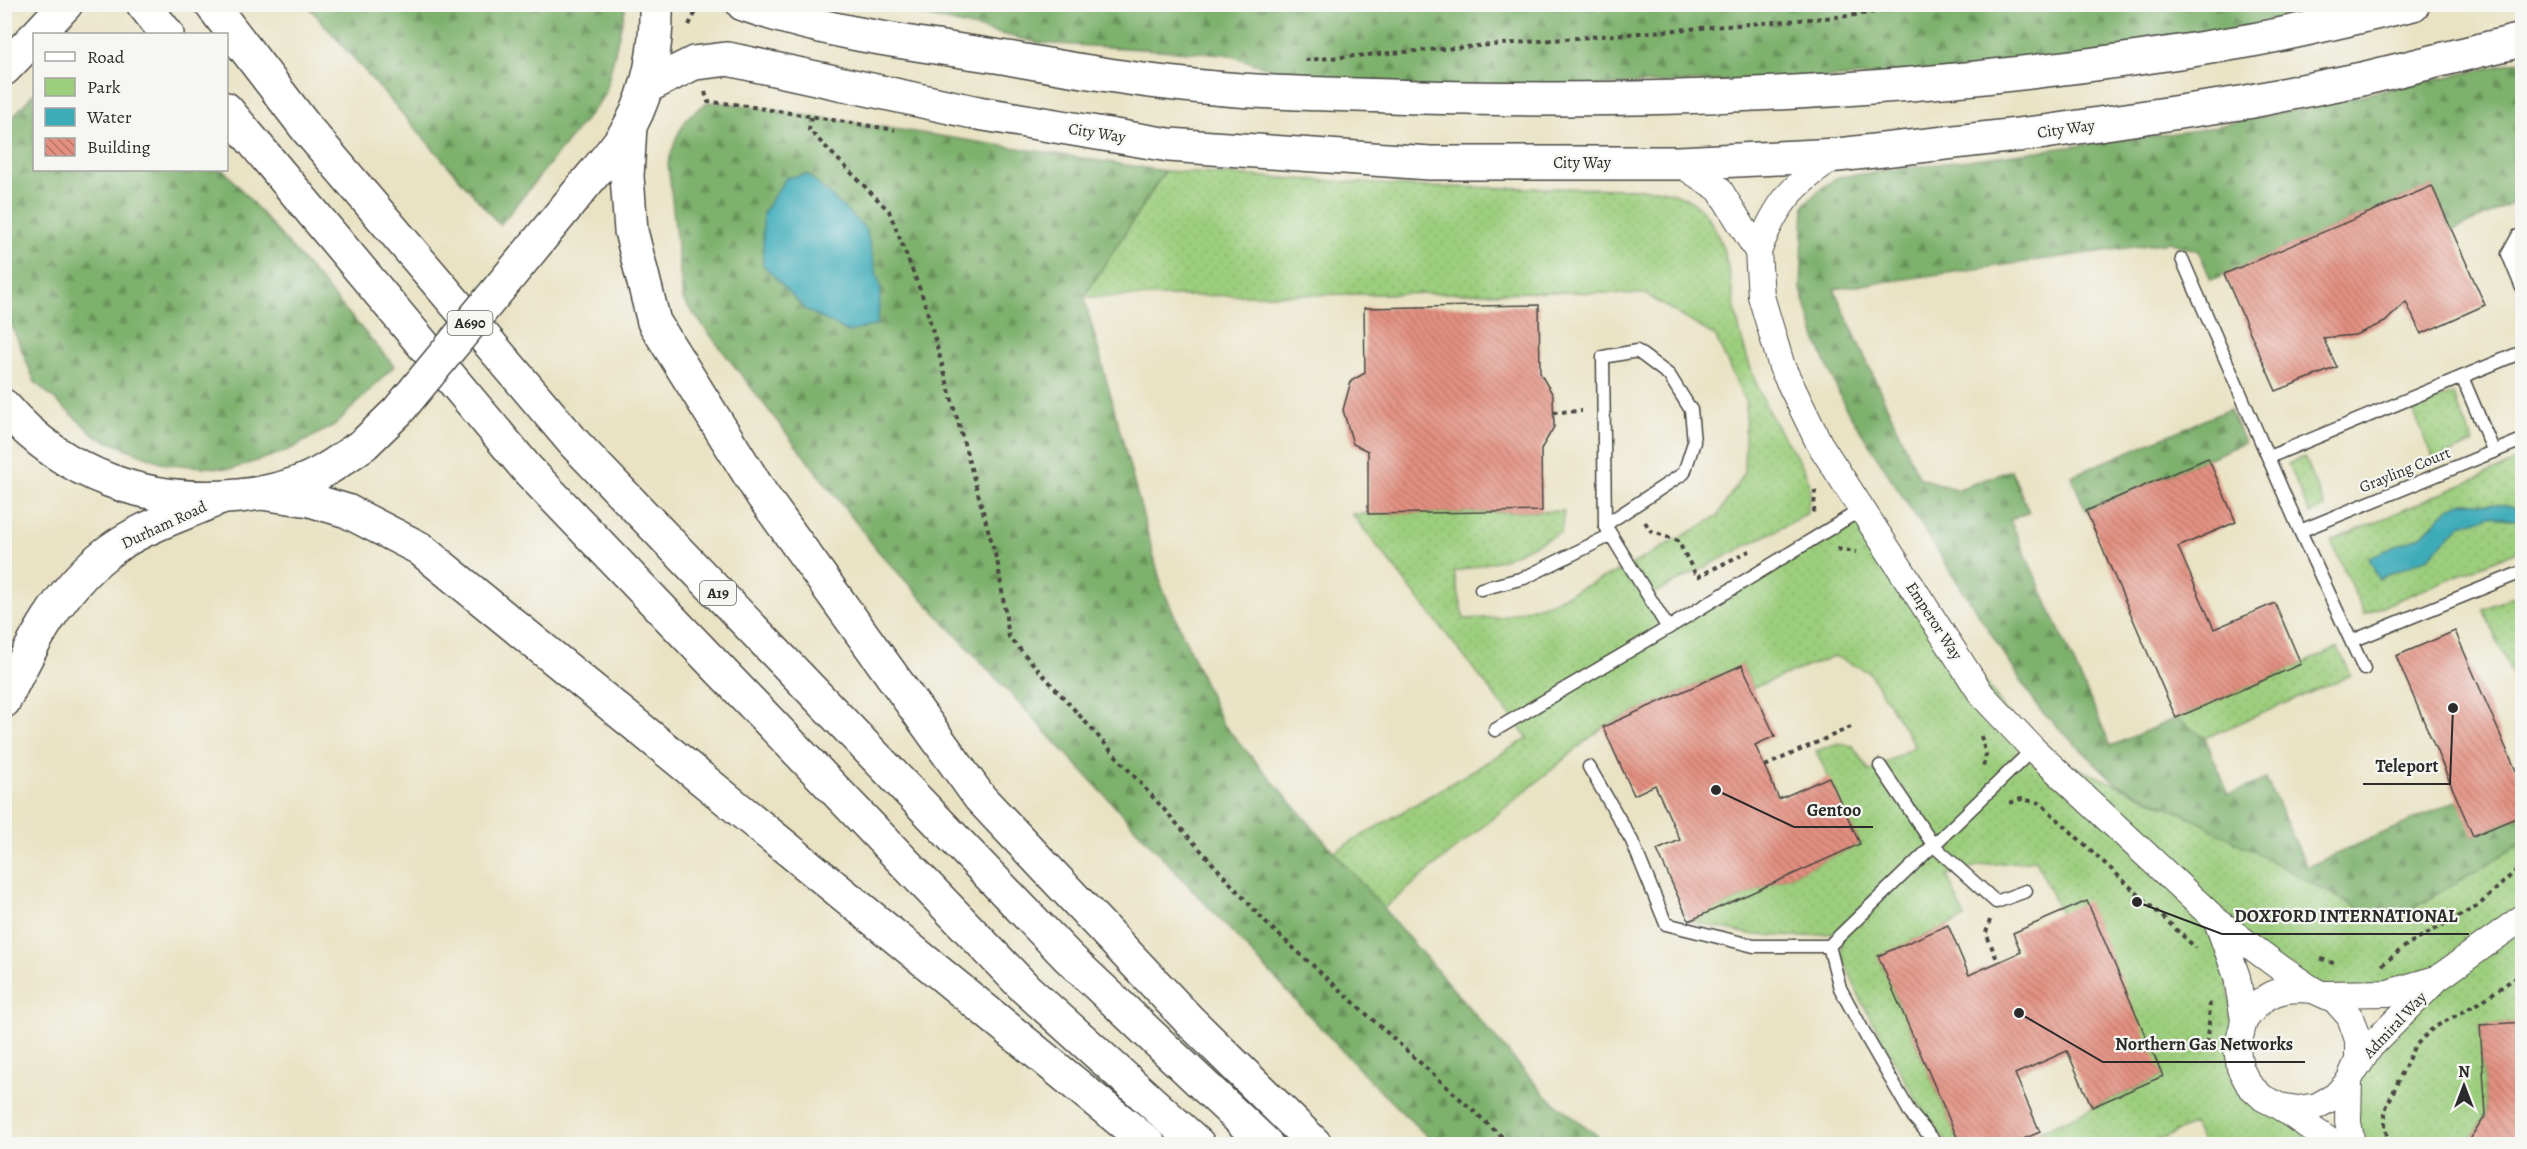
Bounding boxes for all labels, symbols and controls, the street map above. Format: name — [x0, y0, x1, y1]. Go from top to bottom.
legend — [33, 33, 228, 171]
text: Road — [87, 45, 125, 69]
text: Park — [87, 75, 121, 99]
text: Water — [86, 105, 132, 129]
street label: City Way — [2036, 114, 2097, 144]
street label: City Way — [1067, 118, 1128, 149]
text: Building — [87, 135, 151, 159]
street label: City Way — [1553, 152, 1612, 174]
road number: A690 — [448, 311, 492, 335]
street label: Grayling Court — [2356, 442, 2454, 498]
street label: Durham Road — [118, 495, 211, 554]
street label: Emperor Way — [1901, 578, 1968, 665]
road number: A19 — [700, 581, 736, 605]
callout: Teleport — [2363, 748, 2450, 784]
text: Teleport — [2376, 754, 2439, 778]
callout: Gentoo — [1794, 791, 1873, 827]
text: Gentoo — [1807, 798, 1861, 822]
callout: DOXFORD INTERNATIONAL — [2222, 898, 2469, 934]
text: DOXFORD INTERNATIONAL — [2234, 904, 2458, 928]
street label: Admiral Way — [2358, 986, 2432, 1064]
callout: Northern Gas Networks — [2103, 1026, 2305, 1062]
text: Northern Gas Networks — [2115, 1032, 2293, 1056]
north arrow — [2434, 1056, 2494, 1116]
text: N — [2458, 1061, 2470, 1083]

